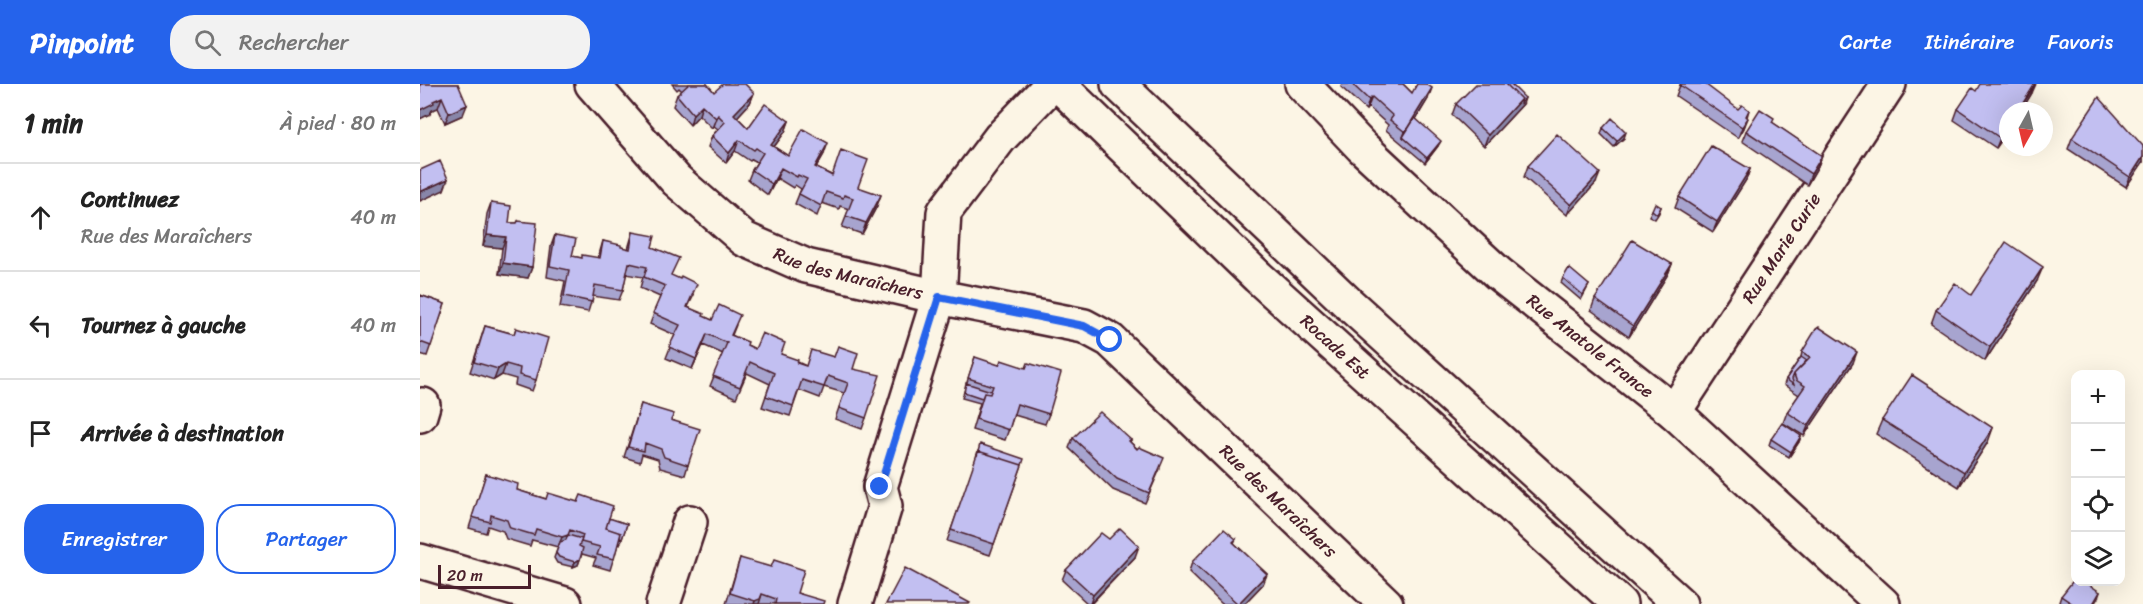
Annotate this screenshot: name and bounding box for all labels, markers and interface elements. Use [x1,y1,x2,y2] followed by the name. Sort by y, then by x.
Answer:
[170,15,590,69] search box
[30,18,134,67] text: Pinpoint
[239,23,349,62] text: Rechercher
[1840,23,1892,61] text: Carte
[1925,23,2015,61] text: Itinéraire
[2048,23,2113,61] text: Favoris
[191,26,224,59] icon: search
[24,100,83,146] text: 1 min
[1999,102,2053,156] north arrow
[280,106,396,141] text: À pied · 80 m
[81,180,179,219] text: Continuez
[1733,186,1830,310] street label: Rue Marie Curie
[350,200,396,235] text: 40 m
[24,201,57,234] icon: ahead
[81,219,252,254] text: Rue des Maraîchers
[768,238,927,309] street label: Rue des Maraîchers
[1519,285,1661,407] street label: Rue Anatole France
[81,306,246,345] text: Tournez à gauche
[1292,306,1378,388] street label: Rocade Est
[350,308,396,343] text: 40 m
[24,309,57,342] icon: left
[1096,326,1122,352] route start
[2071,370,2125,586] map controls
[2071,370,2125,424] button: +
[81,414,284,453] text: Arrivée à destination
[24,417,57,450] icon: arrive
[2071,424,2125,478] button: −
[1212,436,1345,566] street label: Rue des Maraîchers
[866,473,892,499] route end
[2071,478,2125,532] button: locate
[24,504,204,574] button: Enregistrer
[216,504,396,574] button: Partager
[2071,532,2125,586] button: layers
[447,561,483,590] text: 20 m
[438,562,531,590] scale bar

